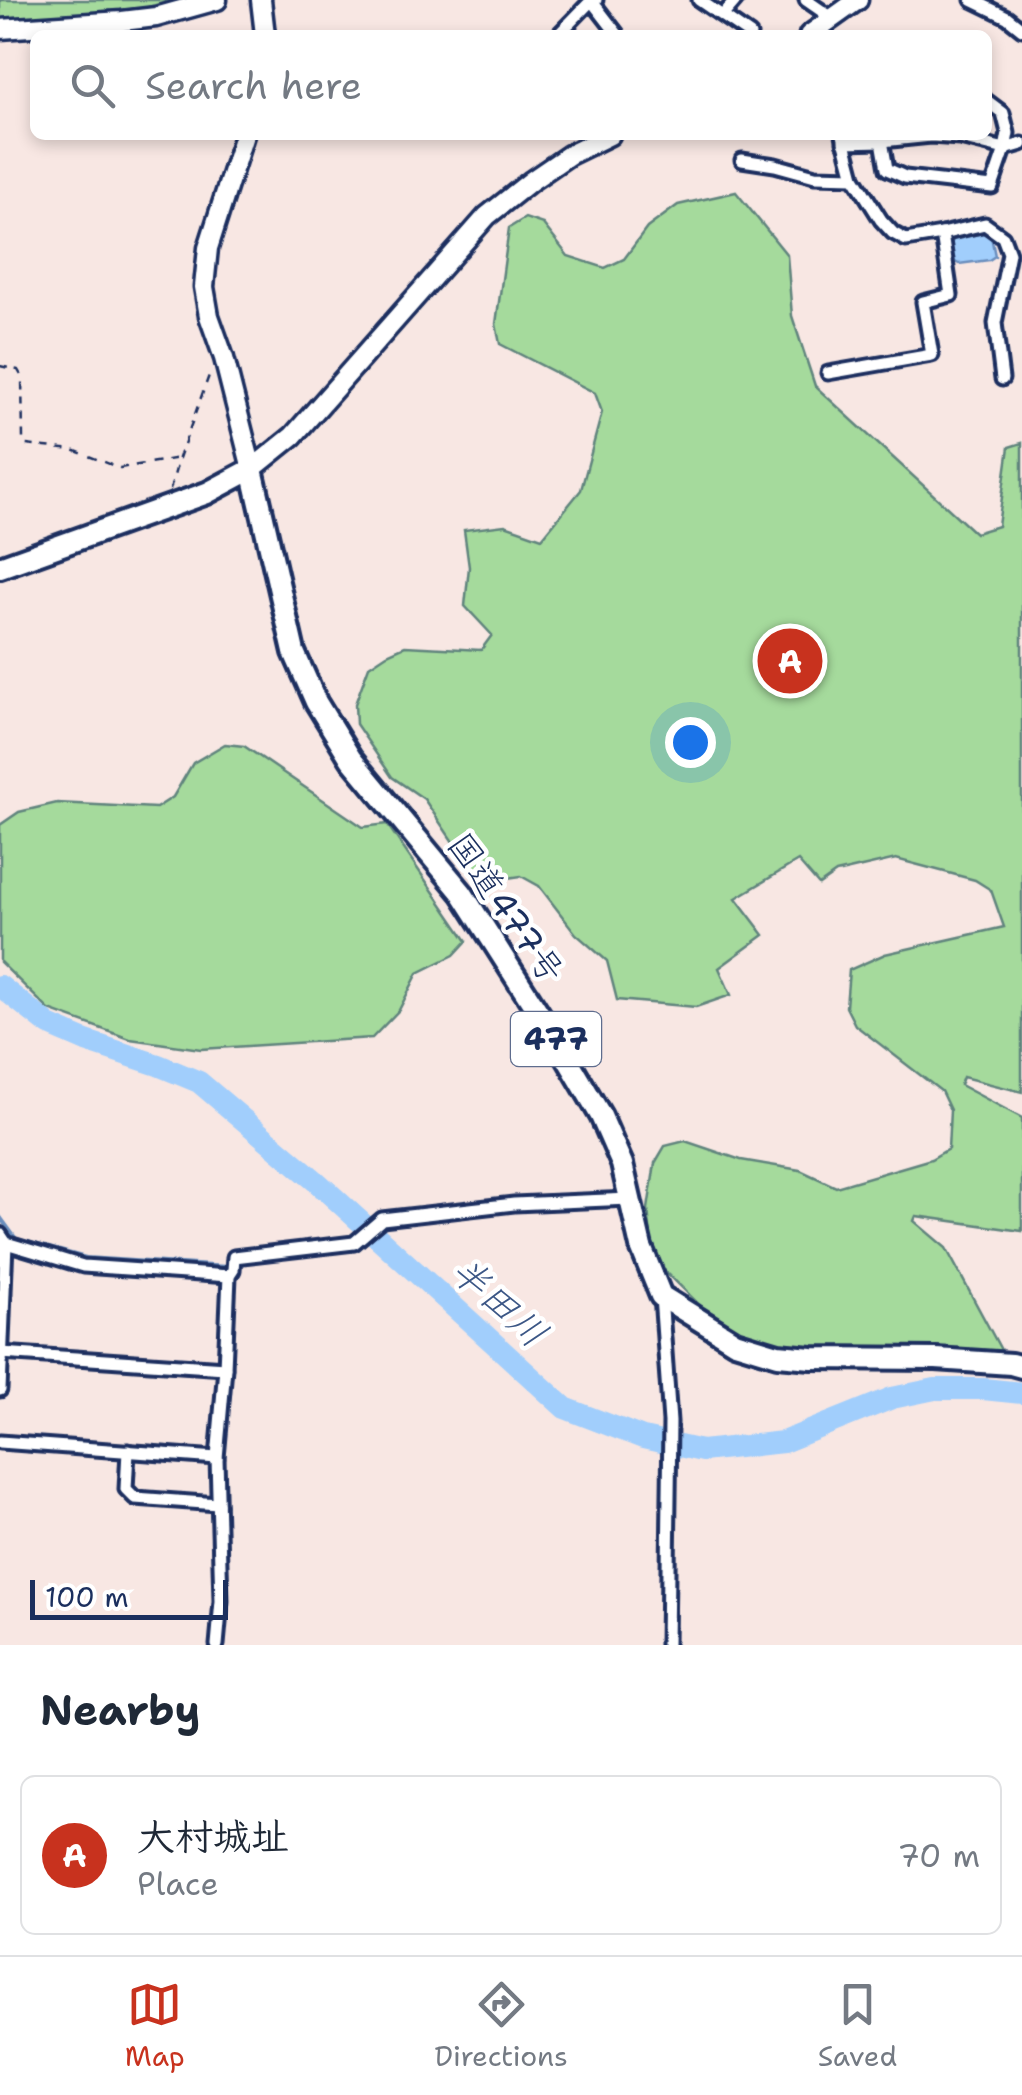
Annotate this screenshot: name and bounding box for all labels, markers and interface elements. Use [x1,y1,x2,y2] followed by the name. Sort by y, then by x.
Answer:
[30,30,992,140] search box
[65,58,120,113] icon: search
[145,60,362,111] text: Search here
[758,624,822,698] pin: A
[665,717,716,768] your location
[437,823,576,992] street label: 国道477号
[511,1012,601,1066] road number: 477
[440,1245,559,1359] water label: 半田川
[30,1575,228,1620] scale bar
[45,1578,129,1616] text: 100 m
[40,1682,200,1738] text: Nearby
[137,1811,289,1862] text: 大村城址
[62,1834,87,1877] text: A
[897,1834,980,1877] text: 70 m
[137,1862,219,1905] text: Place
[125,1977,185,2075] tab: Map
[434,1977,568,2075] tab: Directions
[818,1977,897,2075] tab: Saved

